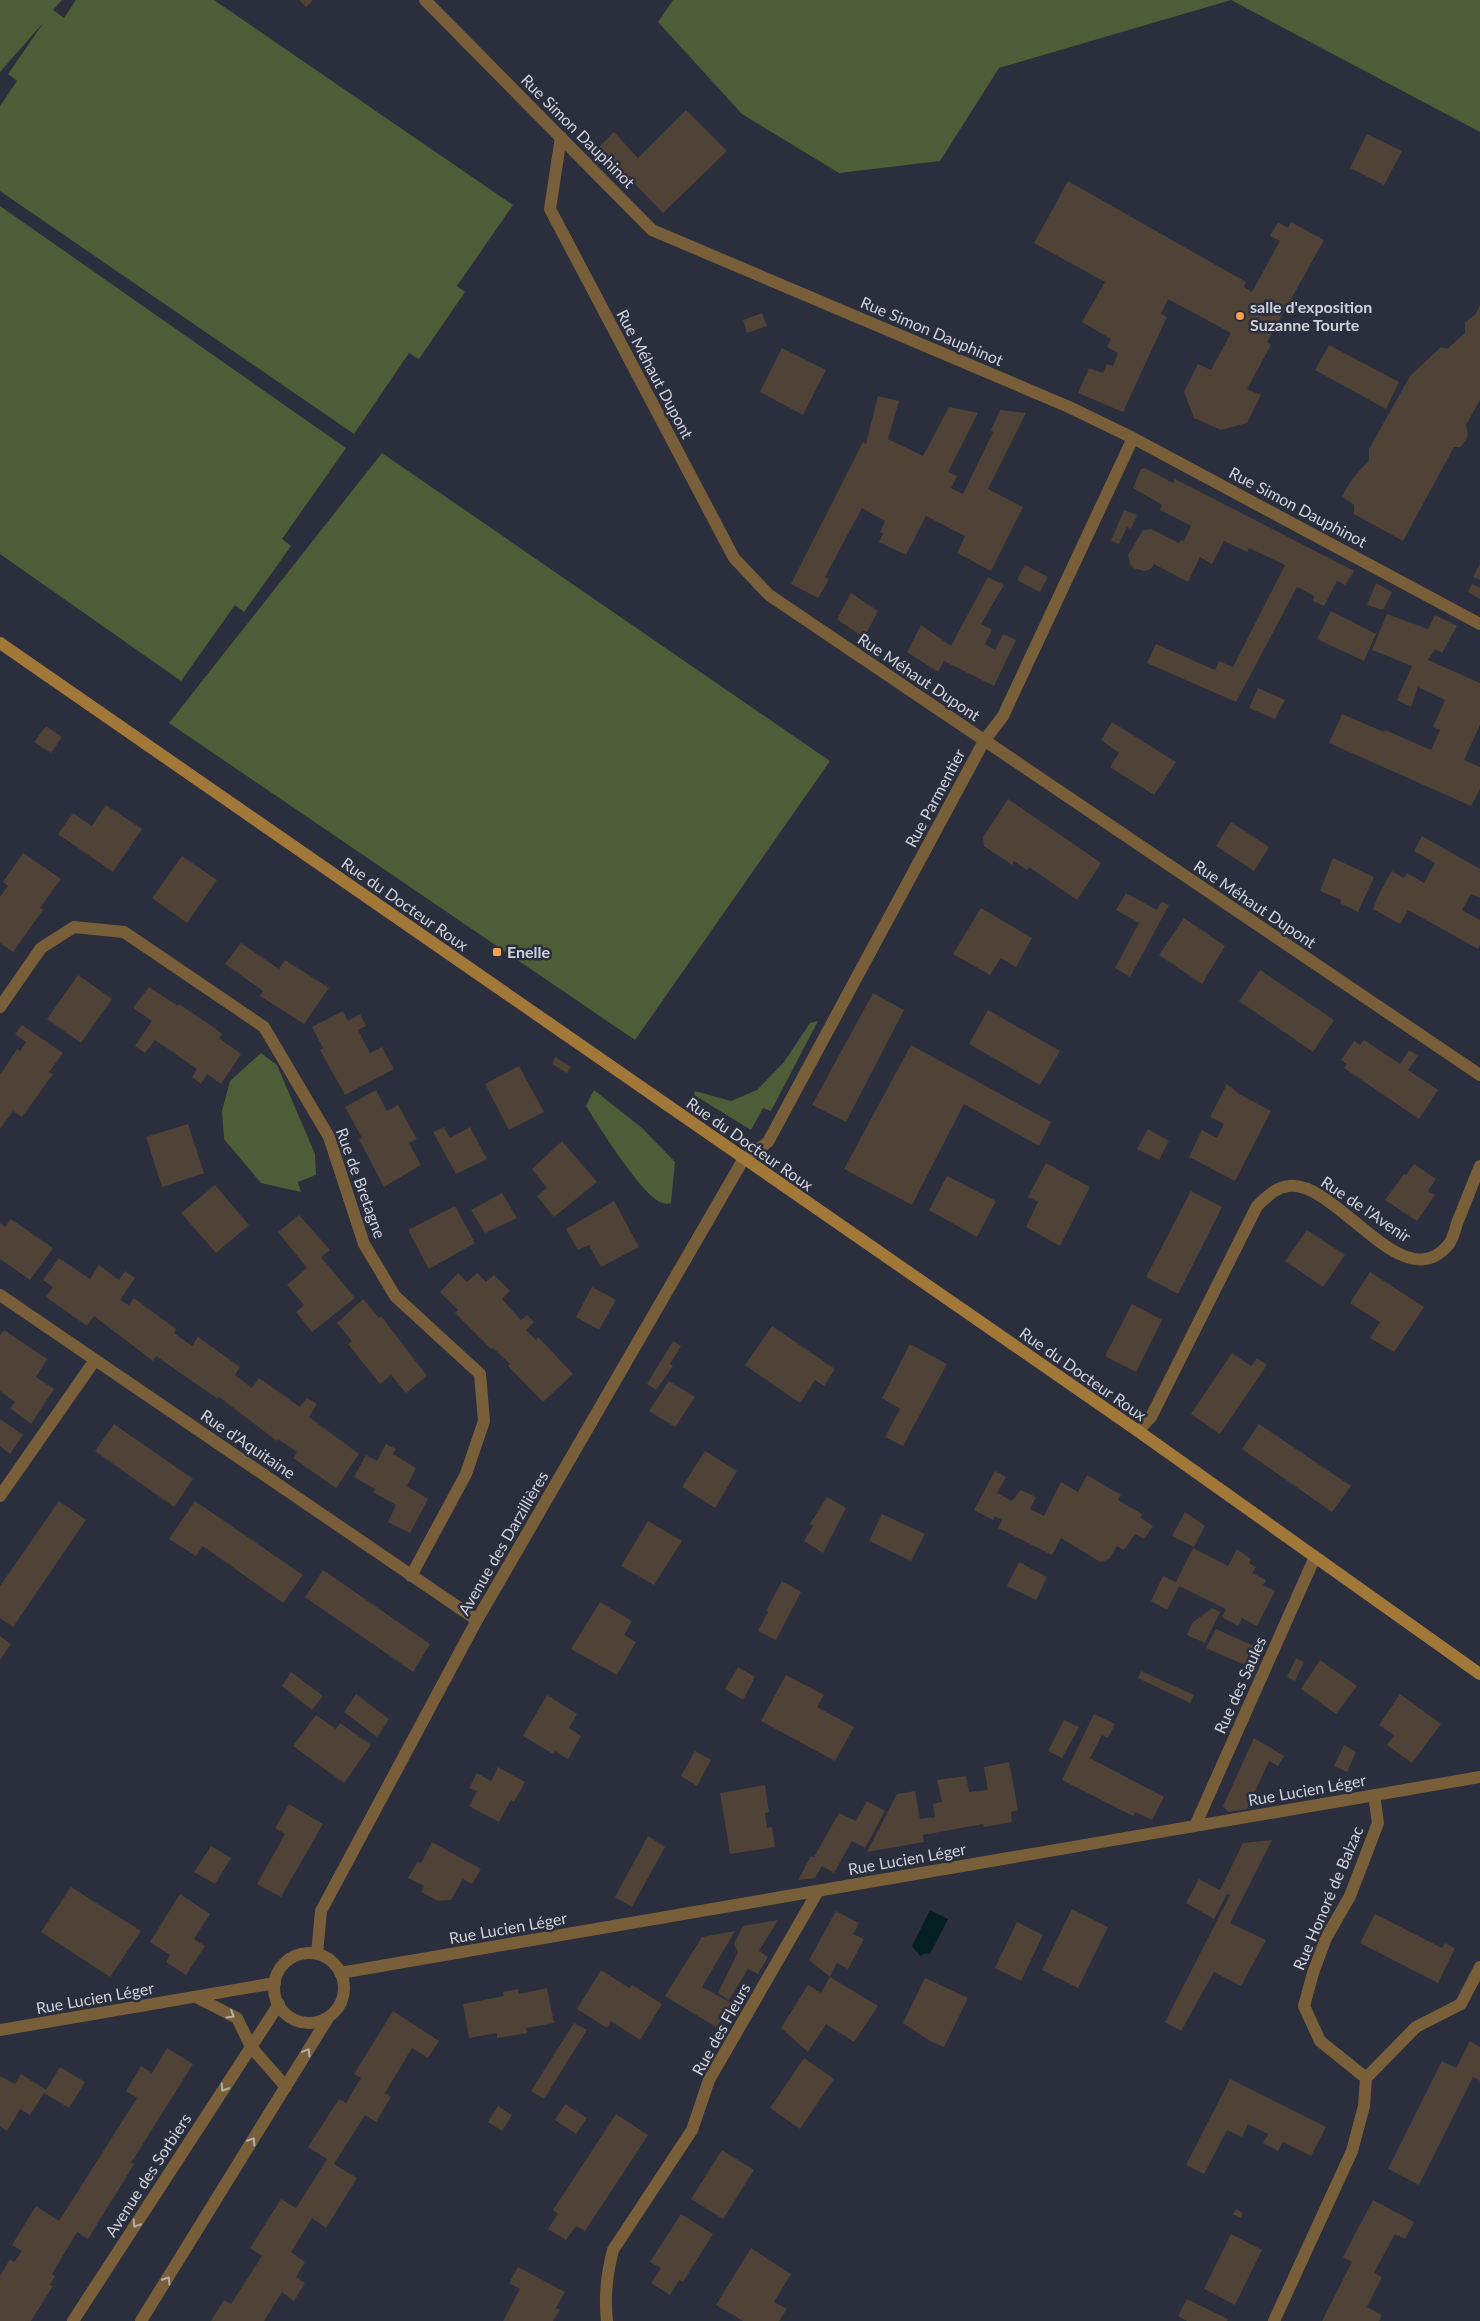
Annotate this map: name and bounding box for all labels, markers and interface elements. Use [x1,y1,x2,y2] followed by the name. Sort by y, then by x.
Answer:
[518,70,639,192] street label: Rue Simon Dauphinot
[858,292,1007,369] street label: Rue Simon Dauphinot
[1250,297,1372,334] place label: salle d'exposition Suzanne Tourte
[613,306,698,442] street label: Rue Méhaut Dupont
[1234,310,1246,322] marker: salle d'exposition Suzanne Tourte
[1226,462,1370,551] street label: Rue Simon Dauphinot
[855,629,984,725] street label: Rue Méhaut Dupont
[901,745,969,850] street label: Rue Parmentier
[338,853,472,954] street label: Rue du Docteur Roux
[1191,856,1320,952] street label: Rue Méhaut Dupont
[507,942,551,961] place label: Enelle
[491,946,503,958] marker: Enelle
[683,1093,817,1194] street label: Rue du Docteur Roux
[333,1125,390,1241] street label: Rue de Bretagne
[1318,1172,1415,1246] street label: Rue de l'Avenir
[1016,1323,1150,1424] street label: Rue du Docteur Roux
[197,1405,299,1482] street label: Rue d'Aquitaine
[454,1467,552,1618] street label: Avenue des Darzillières
[1210,1633,1269,1736] street label: Rue des Saules
[1246,1770,1367,1809] street label: Rue Lucien Léger
[1289,1823,1367,1973] street label: Rue Honoré de Balzac
[846,1839,967,1878] street label: Rue Lucien Léger
[447,1908,568,1947] street label: Rue Lucien Léger
[34,1978,155,2017] street label: Rue Lucien Léger
[687,1979,754,2078] street label: Rue des Fleurs
[225,2008,234,2018] one-way arrow
[300,2049,310,2058] one-way arrow
[221,2082,230,2091] one-way arrow
[101,2110,195,2240] street label: Avenue des Sorbiers
[246,2138,255,2147] one-way arrow
[133,2218,142,2228] one-way arrow
[160,2276,170,2285] one-way arrow

